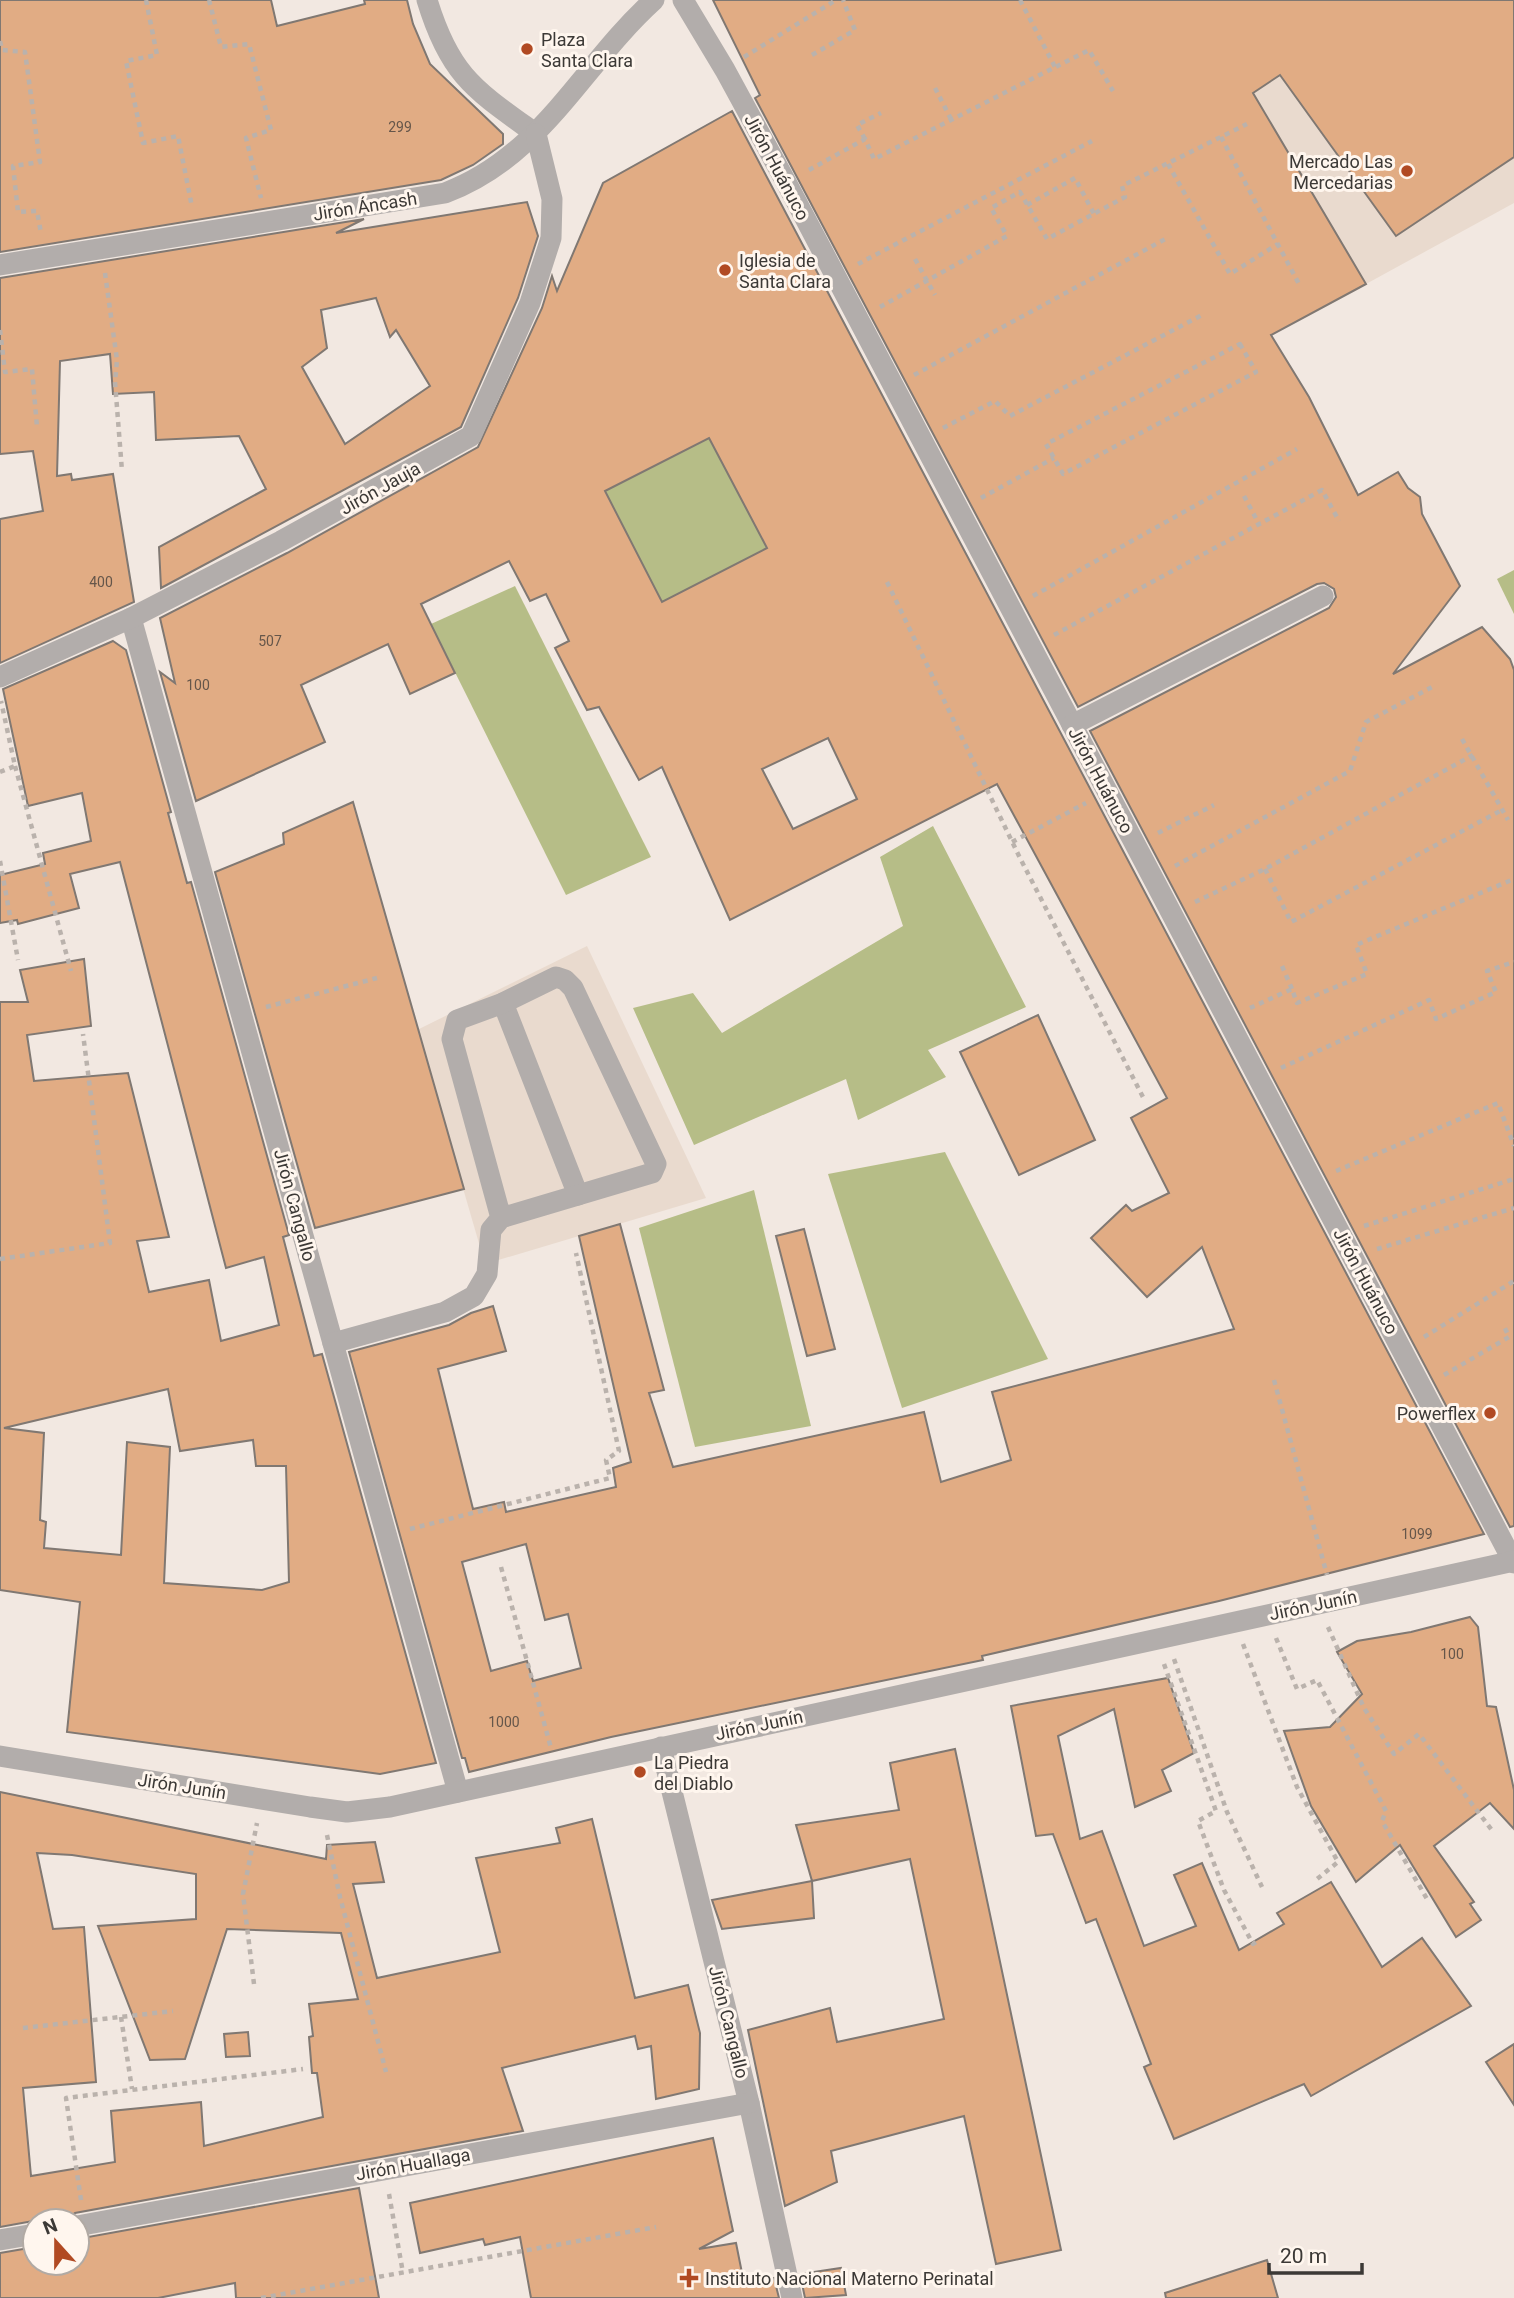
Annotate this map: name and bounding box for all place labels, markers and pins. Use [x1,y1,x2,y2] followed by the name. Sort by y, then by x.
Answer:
[541,29,633,71] place label: Plaza Santa Clara
[519,41,535,57] marker: Plaza Santa Clara
[1289,151,1393,193] place label: Mercado Las Mercedarias
[1399,163,1415,179] marker: Mercado Las Mercedarias
[739,250,831,292] place label: Iglesia de Santa Clara
[717,262,733,278] marker: Iglesia de Santa Clara
[1397,1403,1476,1424] place label: Powerflex
[1482,1405,1498,1421] marker: Powerflex
[654,1752,733,1794] place label: La Piedra del Diablo
[632,1764,648,1780] marker: La Piedra del Diablo
[679,2268,699,2288] marker: Instituto Nacional Materno Perinatal
[705,2268,994,2289] place label: Instituto Nacional Materno Perinatal

